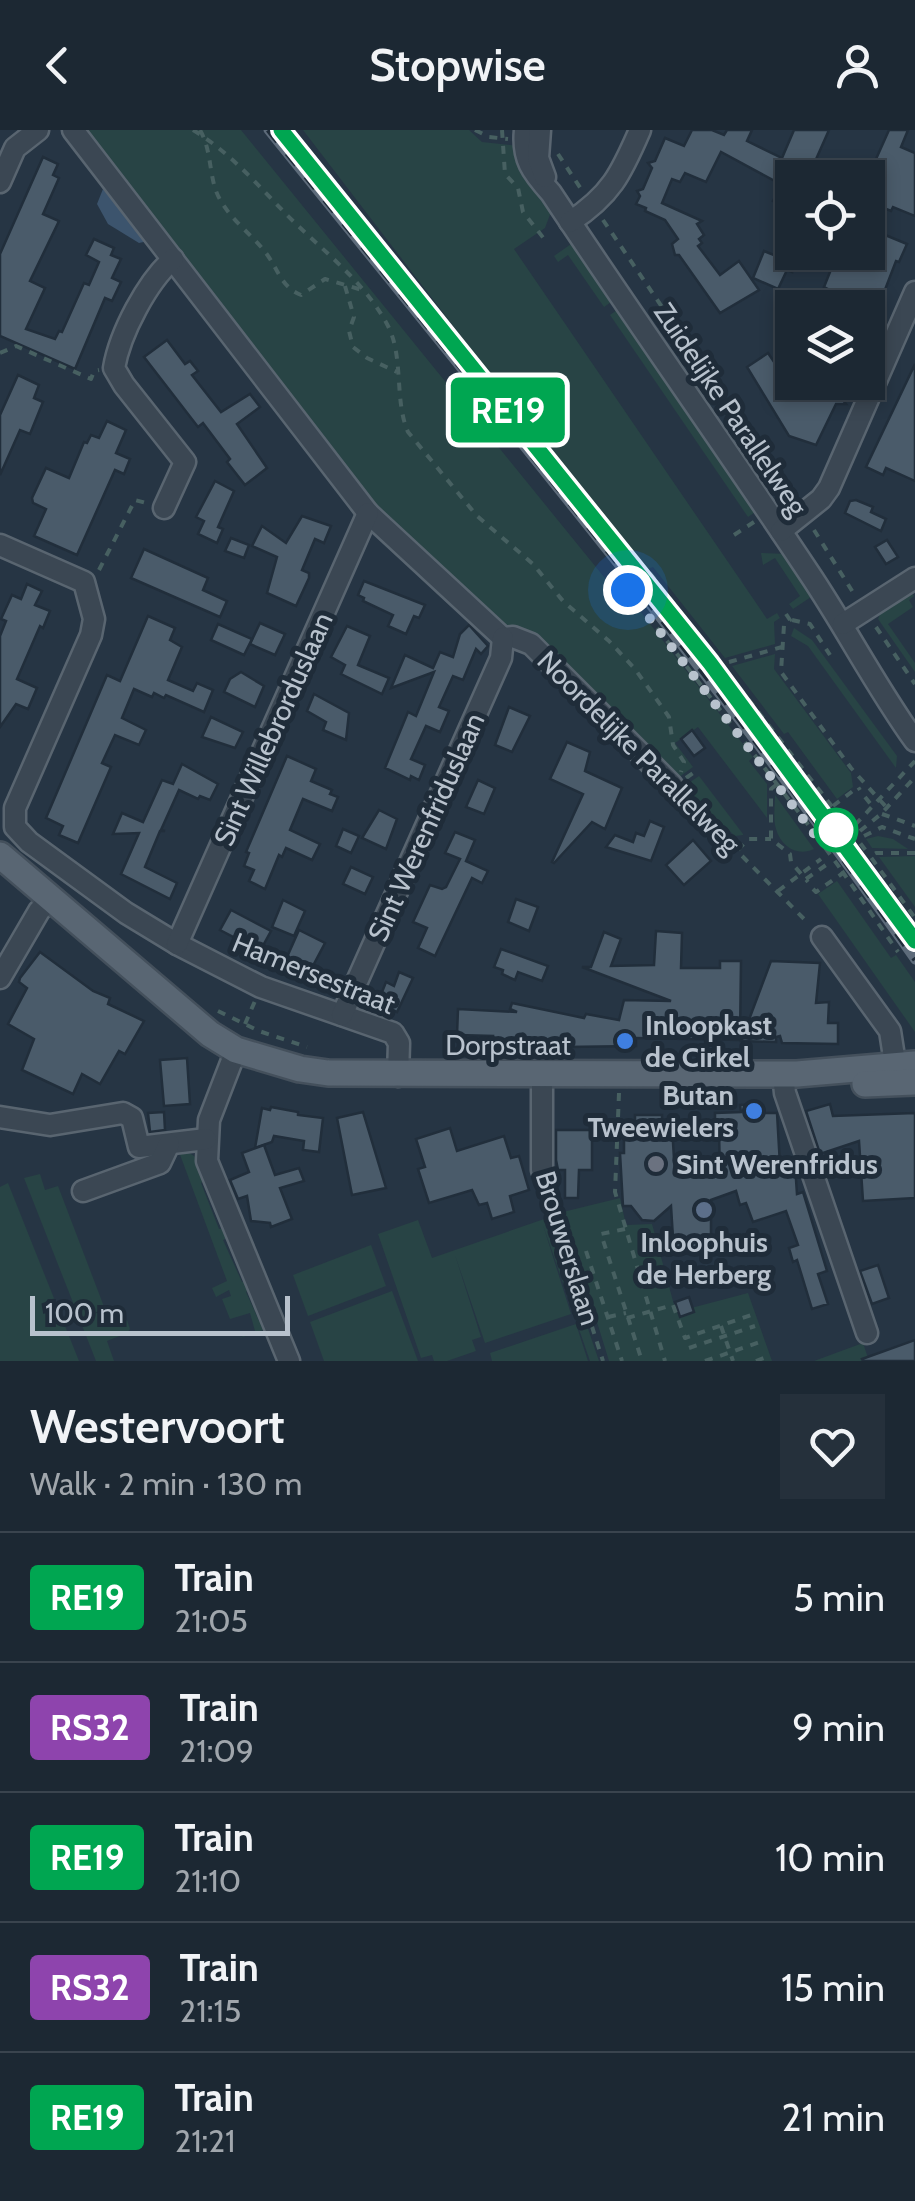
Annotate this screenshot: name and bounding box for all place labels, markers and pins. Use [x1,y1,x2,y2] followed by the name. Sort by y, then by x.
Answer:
[815,809,857,851] unlabelled marker
[645,1008,772,1074] place label: Inloopkast de Cirkel
[614,1030,636,1052] marker: Inloopkast de Cirkel
[587,1078,734,1144] place label: Butan Tweewielers
[743,1100,765,1122] marker: Butan Tweewielers
[676,1147,878,1181] place label: Sint Werenfridus
[645,1153,667,1175] marker: Sint Werenfridus
[693,1199,715,1221] marker: Inloophuis de Herberg
[637,1225,771,1291] place label: Inloophuis de Herberg

